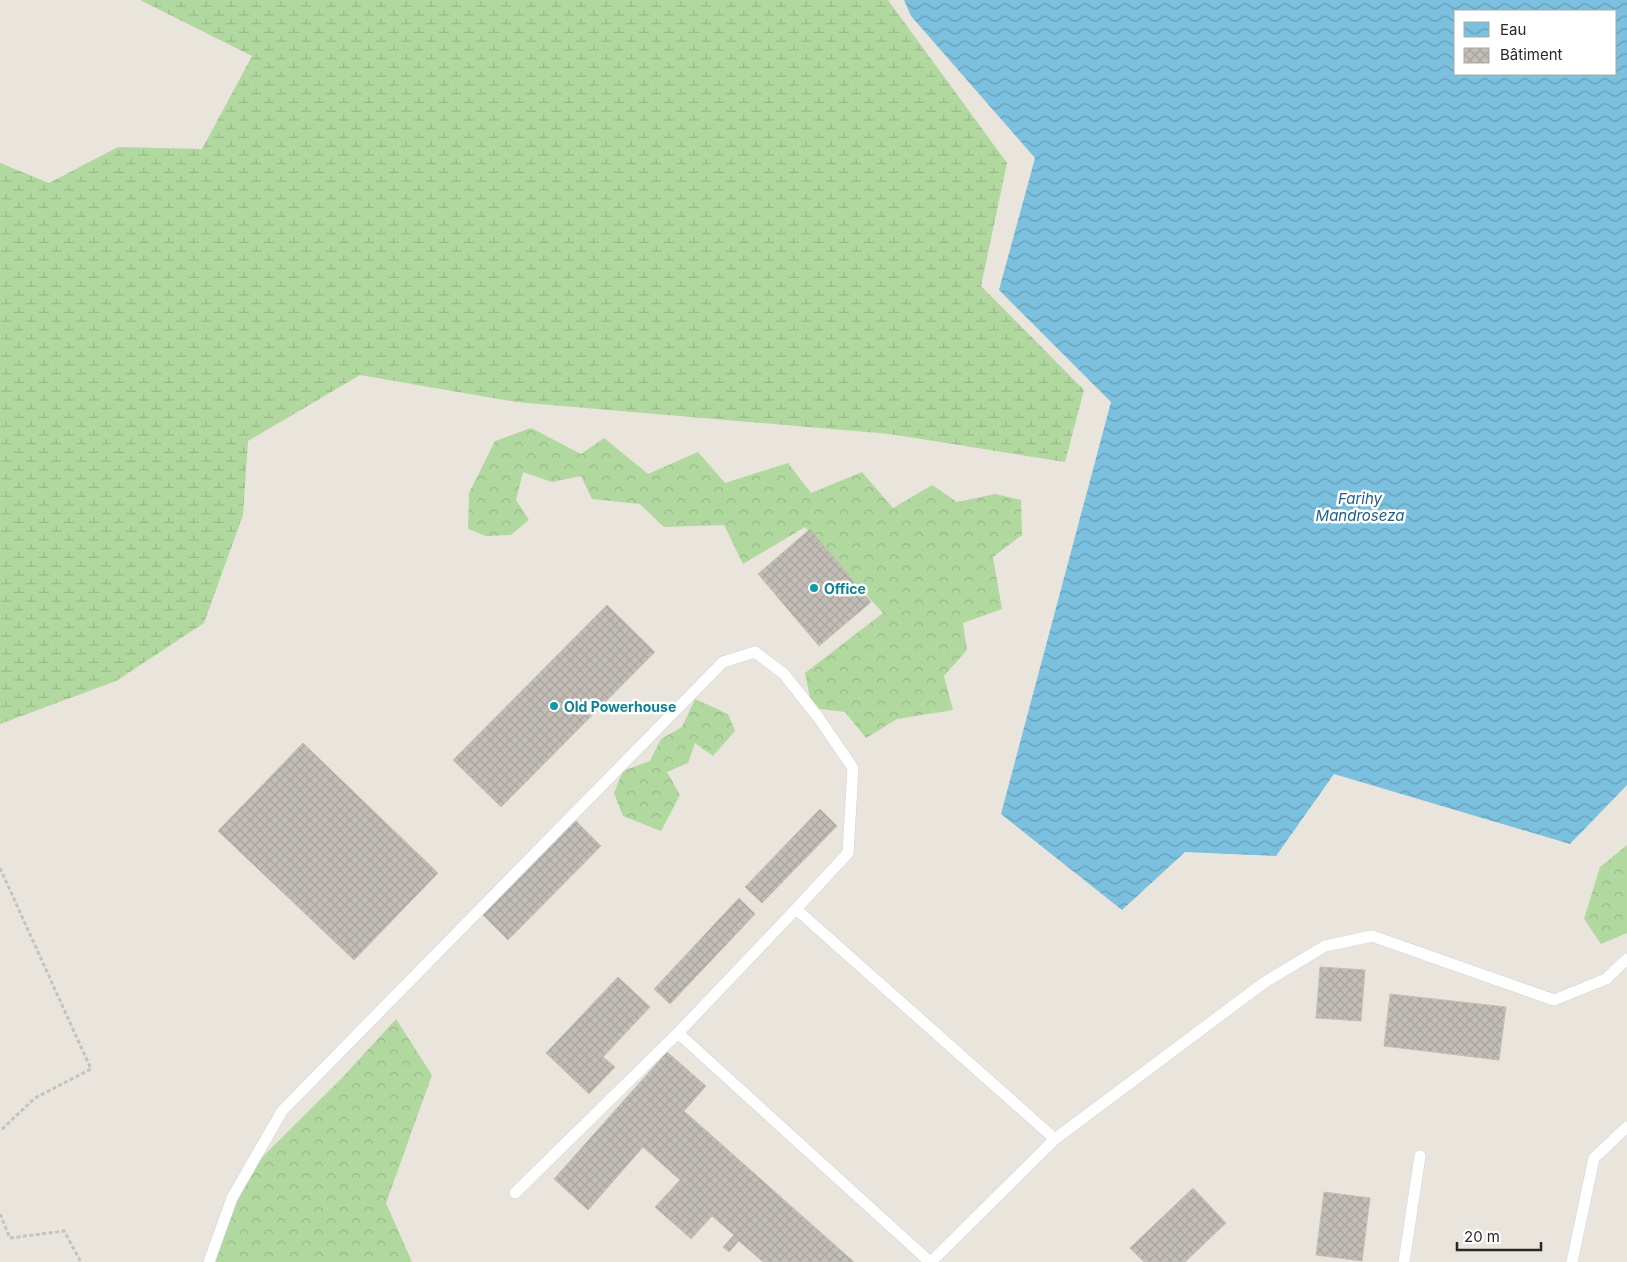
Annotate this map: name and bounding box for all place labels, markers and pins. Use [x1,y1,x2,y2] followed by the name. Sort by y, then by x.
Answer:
[824,580,866,597] place label: Office
[808,582,820,594] marker: Office
[564,698,676,715] place label: Old Powerhouse
[548,700,560,712] marker: Old Powerhouse

